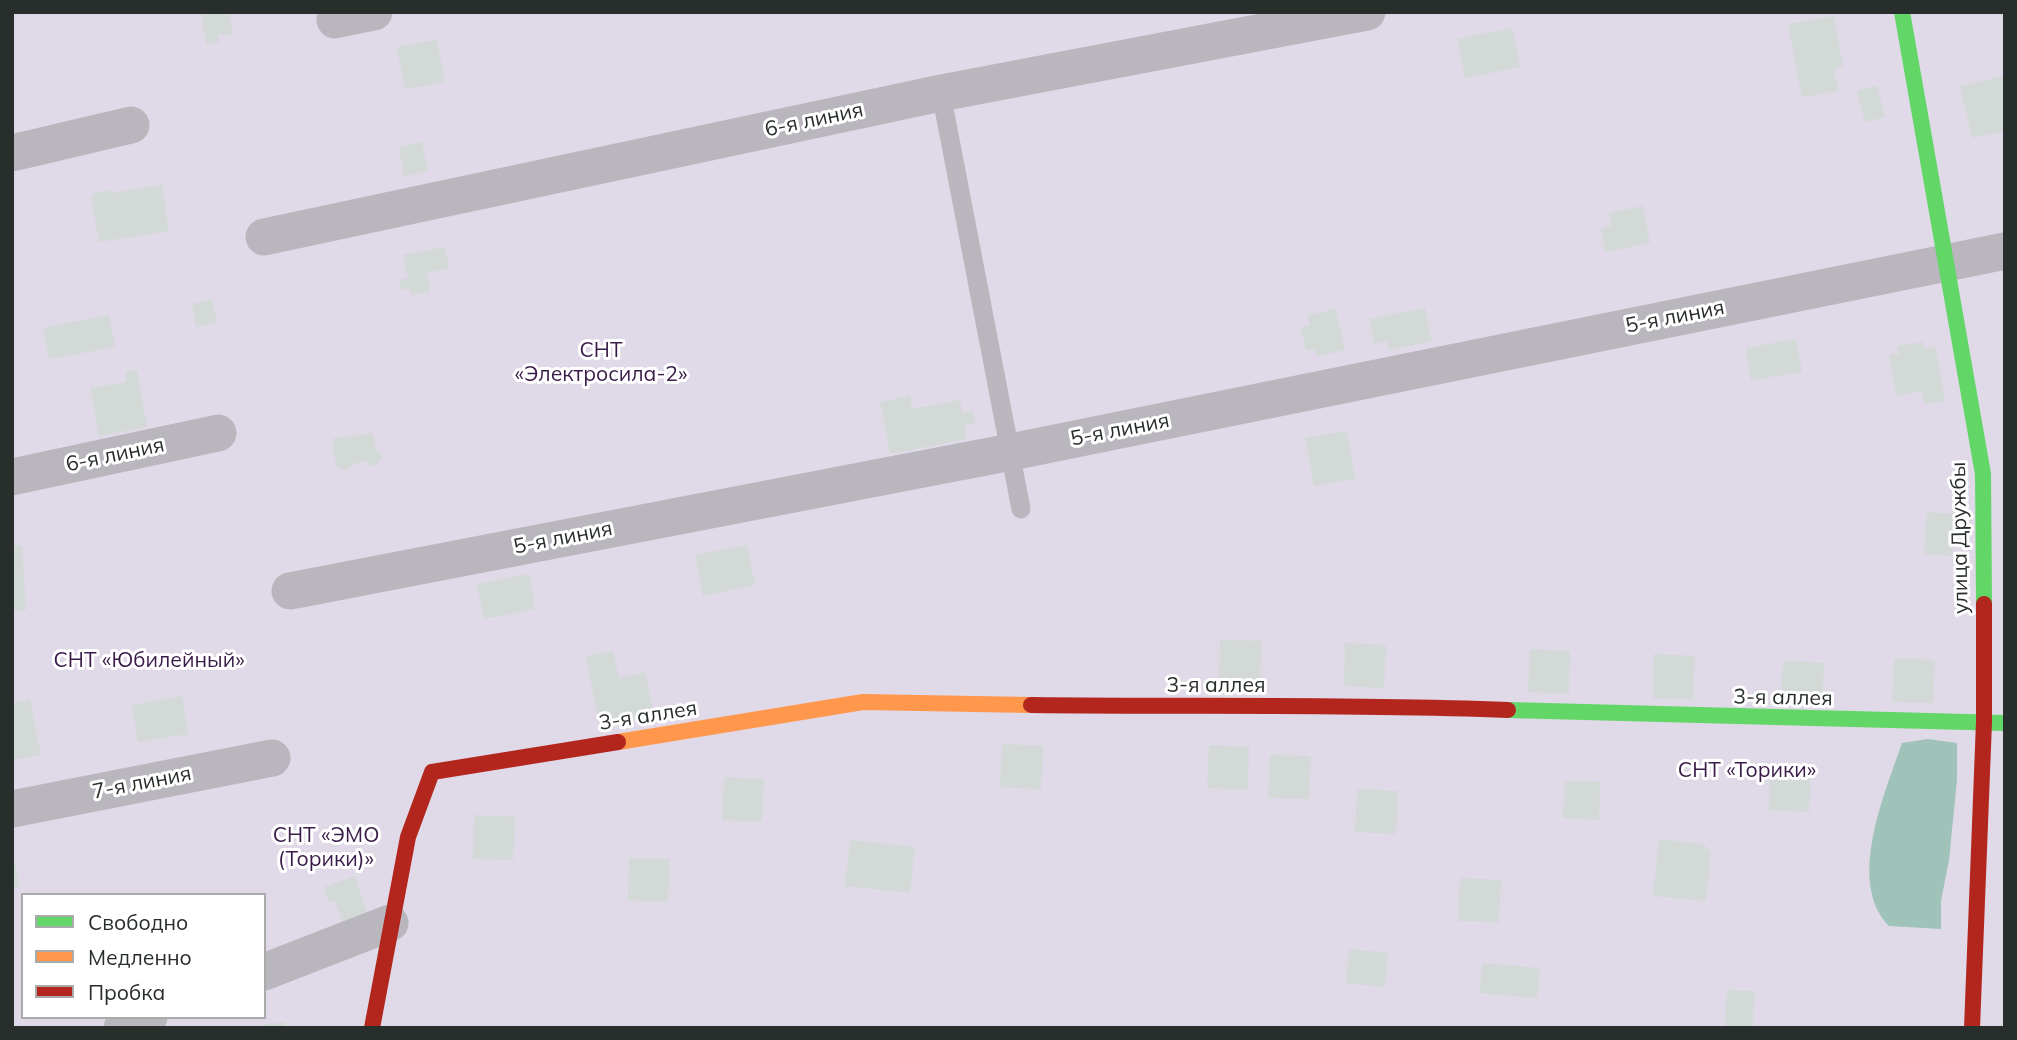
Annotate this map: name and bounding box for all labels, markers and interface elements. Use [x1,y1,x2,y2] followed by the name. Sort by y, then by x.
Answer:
[762,97,866,143] street label: 6-я линия
[1624,295,1726,339] street label: 5-я линия
[515,338,687,388] park label: СНТ «Электросила-2»
[1069,408,1171,452] street label: 5-я линия
[63,432,167,478] street label: 6-я линия
[1946,462,1974,614] street label: улица Дружбы
[512,516,614,560] street label: 5-я линия
[53,648,245,674] park label: СНТ «Юбилейный»
[1166,673,1266,699] street label: 3-я аллея
[1733,685,1833,711] street label: 3-я аллея
[597,696,699,736] street label: 3-я аллея
[1678,758,1816,784] park label: СНТ «Торики»
[91,761,193,805] street label: 7-я линия
[273,823,379,873] park label: СНТ «ЭМО (Торики)»
[21,893,266,1019] legend
[88,909,188,935] text: Свободно
[88,944,192,970] text: Медленно
[88,979,165,1005] text: Пробка

